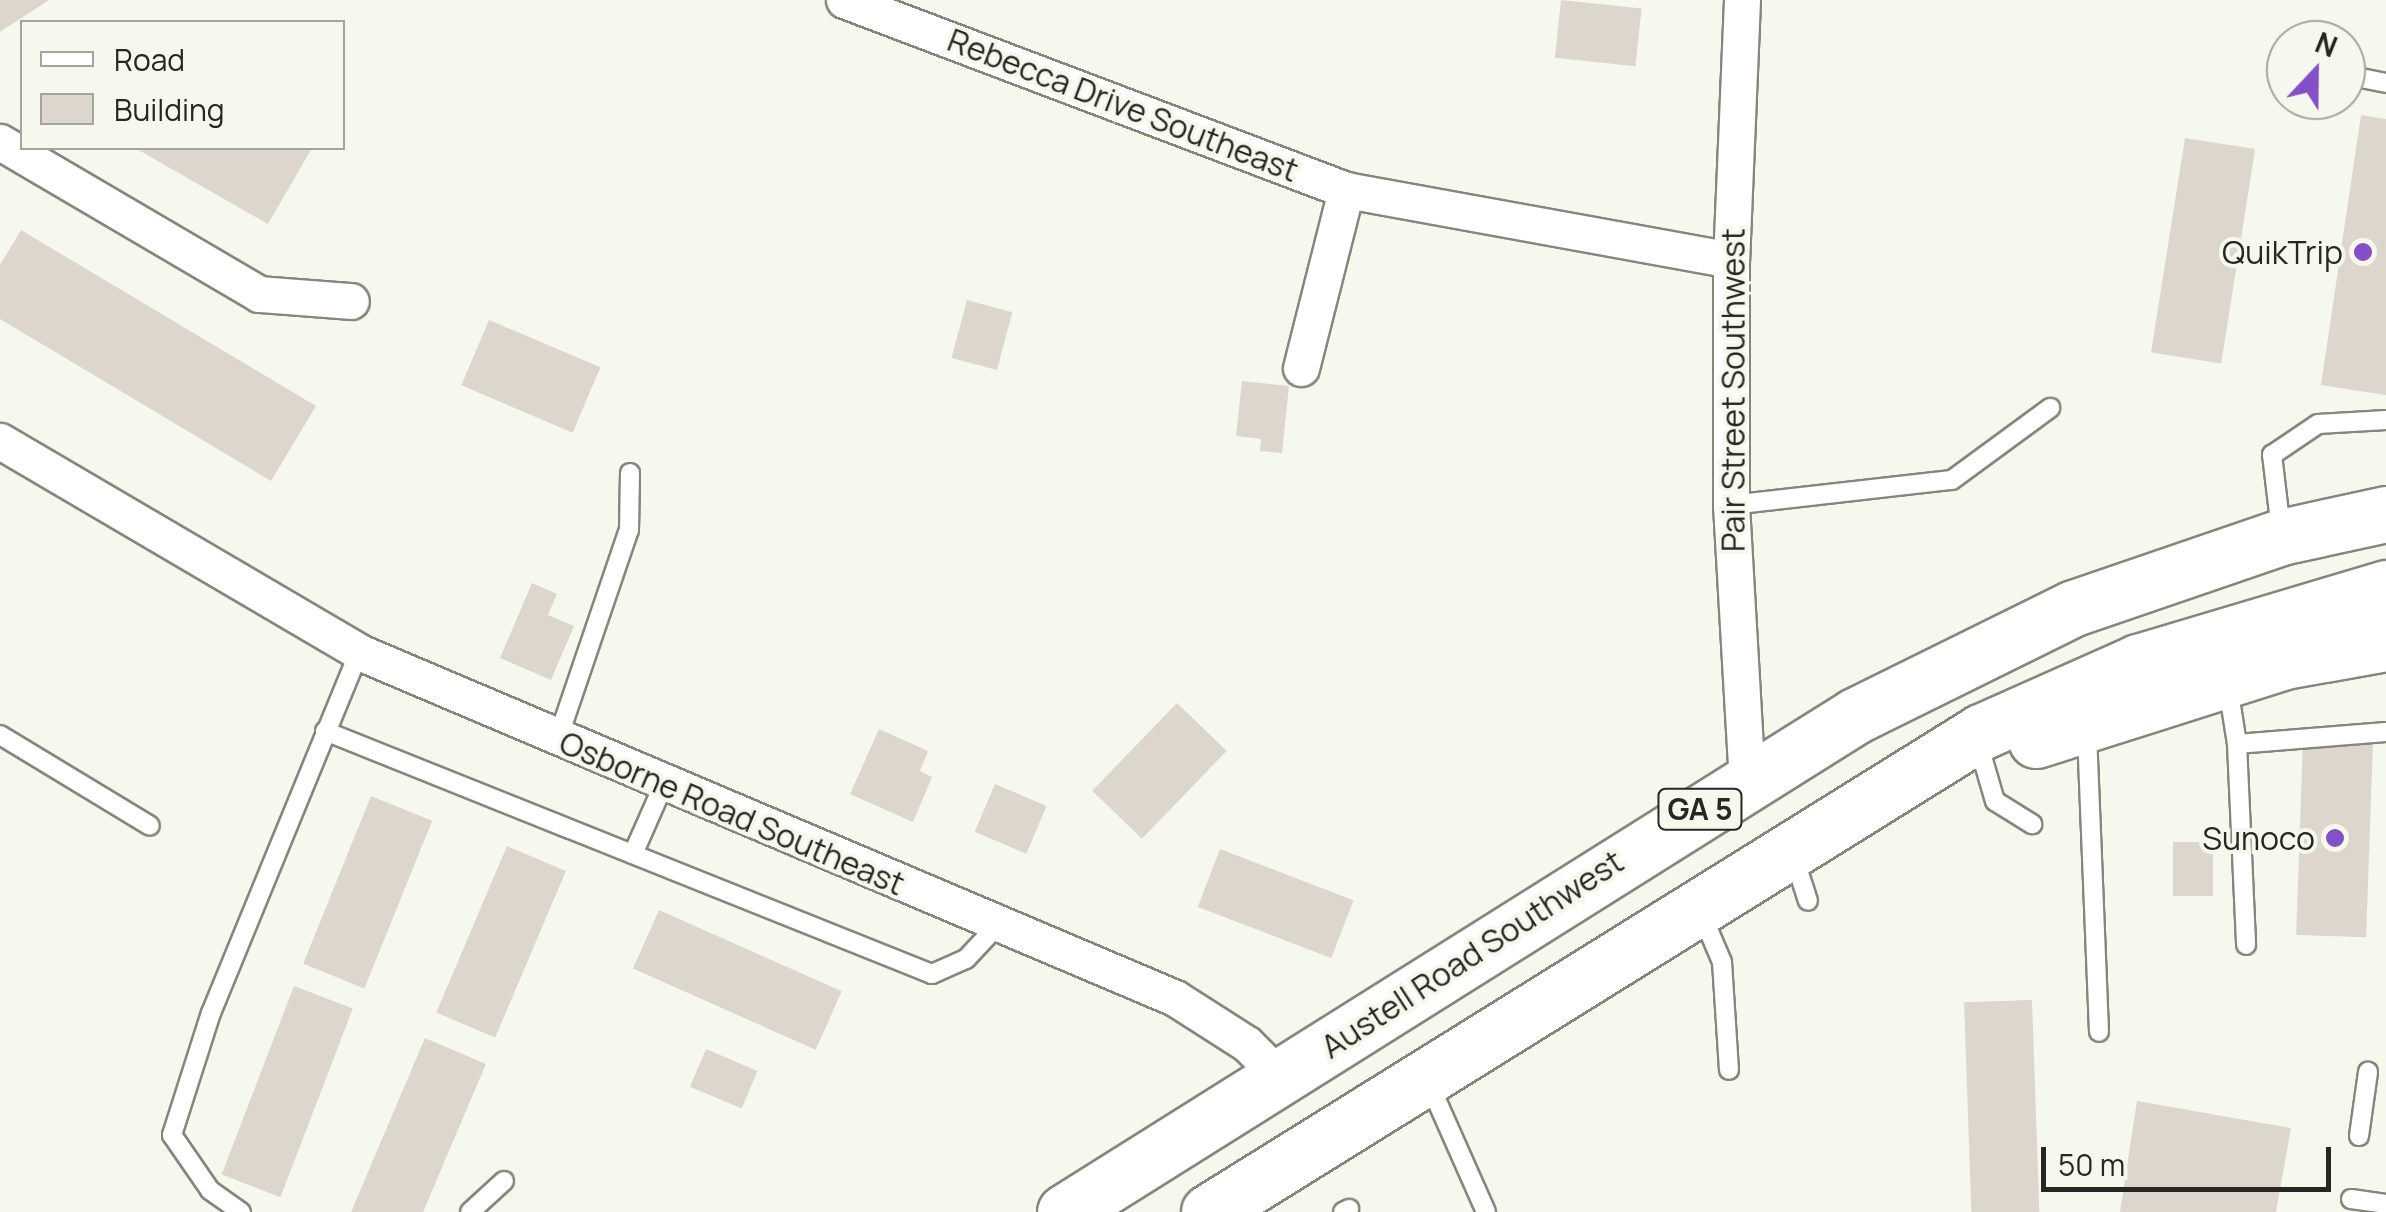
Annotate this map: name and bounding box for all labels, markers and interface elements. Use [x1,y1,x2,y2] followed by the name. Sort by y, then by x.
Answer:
[20,20,345,150] legend
[942,20,1304,190] street label: Rebecca Drive Southeast
[2266,20,2366,120] north arrow
[2310,23,2343,65] text: N
[114,39,185,80] text: Road
[114,89,225,130] text: Building
[1714,228,1752,552] street label: Pair Street Southwest
[2222,233,2343,271] place label: QuikTrip
[2352,241,2374,263] marker: QuikTrip
[554,723,910,903] street label: Osborne Road Southeast
[1655,784,1745,834] road number: GA 5
[2202,819,2315,857] place label: Sunoco
[2324,827,2346,849] marker: Sunoco
[1314,842,1630,1066] street label: Austell Road Southwest
[2046,1127,2336,1189] scale bar
[2058,1144,2125,1185] text: 50 m

